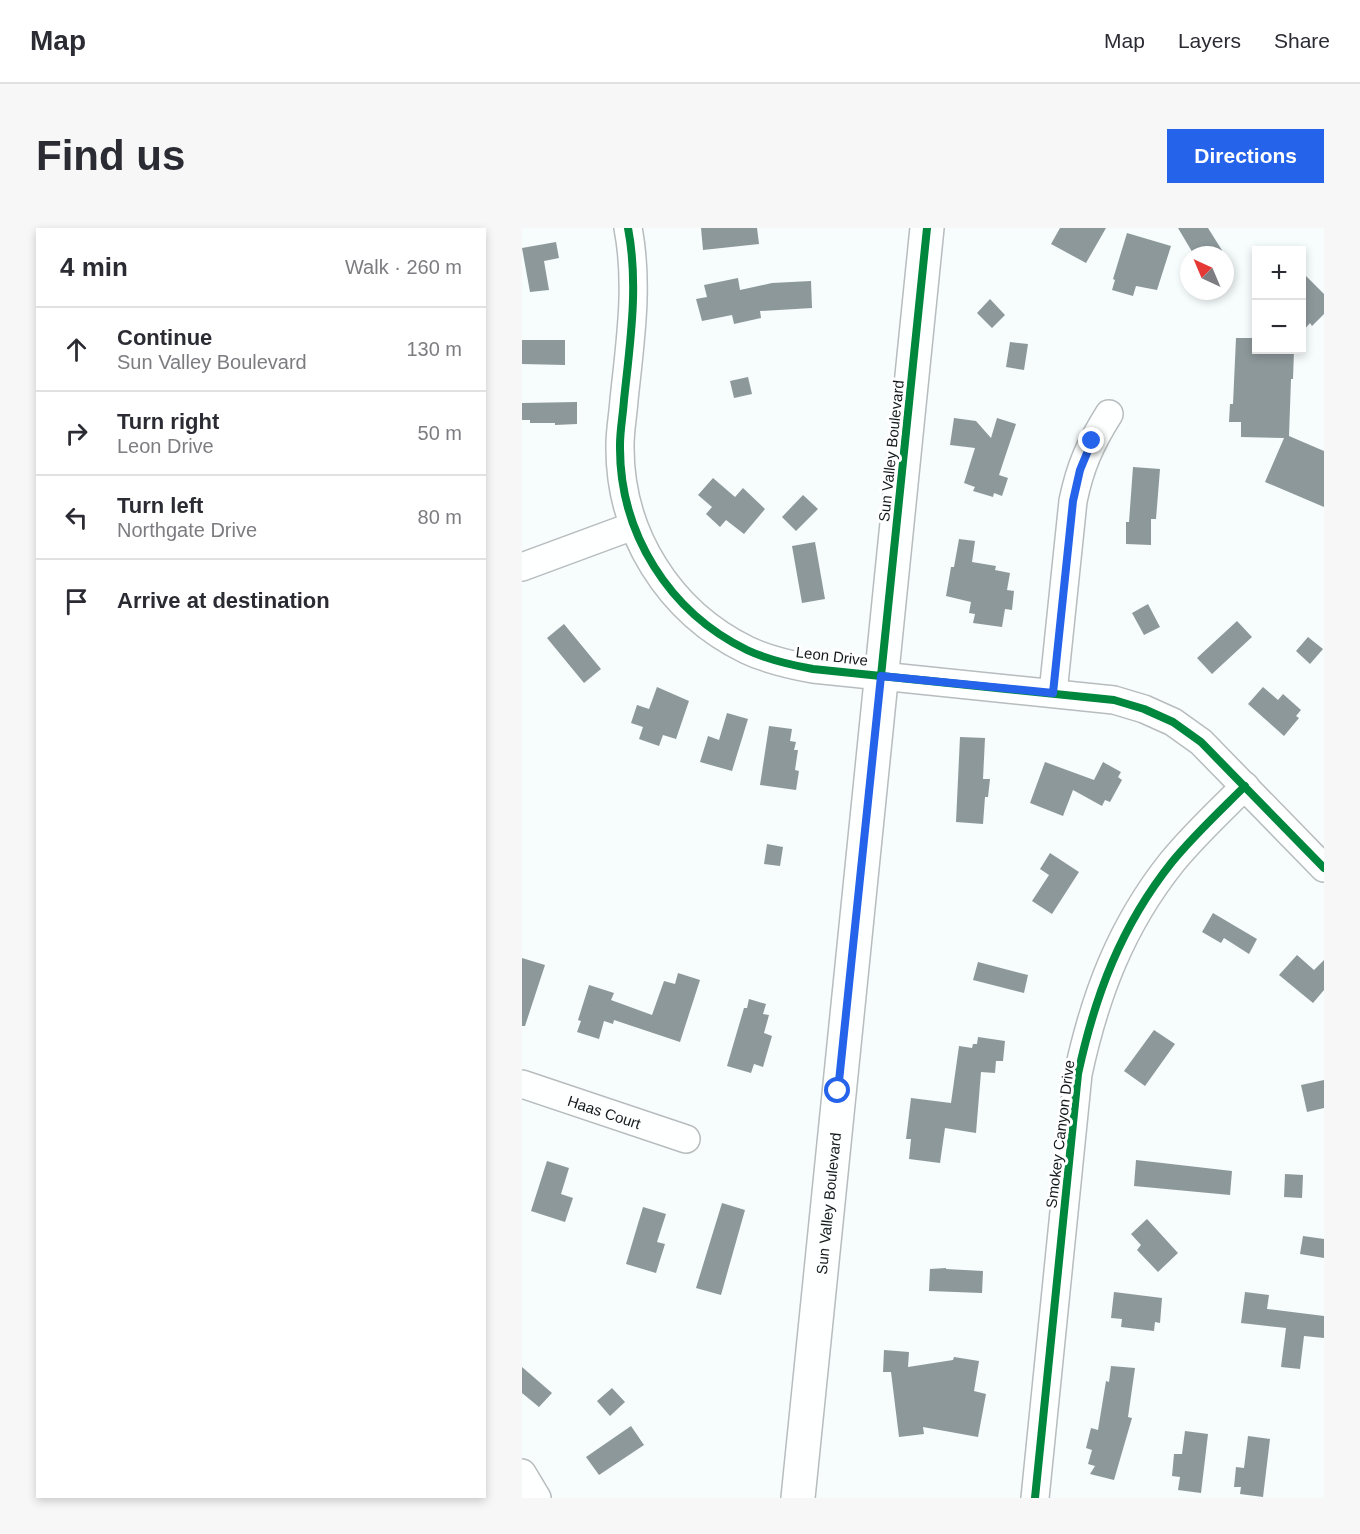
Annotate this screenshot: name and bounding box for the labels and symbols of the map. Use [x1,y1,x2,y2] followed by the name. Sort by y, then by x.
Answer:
[1180,246,1234,300] north arrow
[875,379,907,523] street label: Sun Valley Boulevard
[1078,427,1104,453] route end
[795,643,869,669] street label: Leon Drive
[1042,1059,1078,1209] street label: Smokey Canyon Drive
[824,1077,850,1103] route start
[566,1092,644,1132] street label: Haas Court
[812,1132,844,1275] street label: Sun Valley Boulevard

